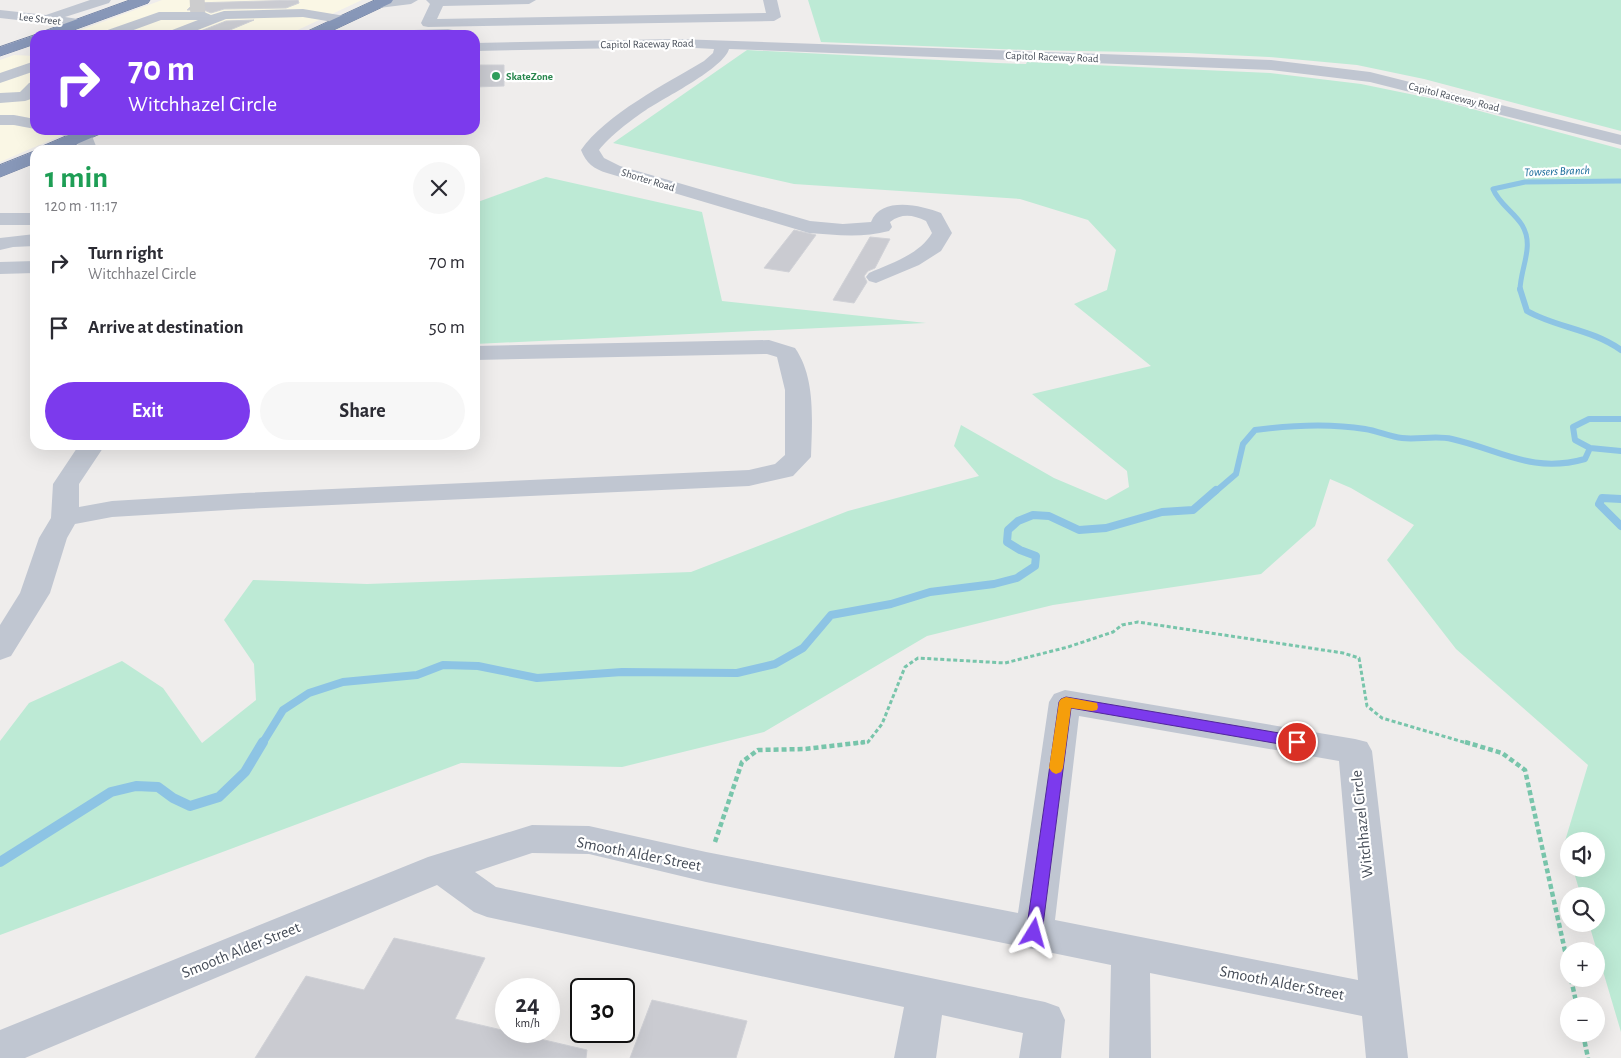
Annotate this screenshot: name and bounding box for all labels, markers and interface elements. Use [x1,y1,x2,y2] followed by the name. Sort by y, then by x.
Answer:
[18,11,62,27] street label: Lee Street
[600,38,694,50] street label: Capitol Raceway Road
[45,50,110,115] icon: right
[1005,50,1099,64] street label: Capitol Raceway Road
[128,52,195,87] text: 70 m
[490,70,502,82] marker: SkateZone
[506,71,553,82] place label: SkateZone
[1407,80,1501,114] street label: Capitol Raceway Road
[128,93,277,115] text: Witchhazel Circle
[413,162,465,214] button: close
[45,163,108,193] text: 1 min
[1524,164,1590,178] water label: Towsers Branch
[620,167,676,193] street label: Shorter Road
[45,198,117,214] text: 120 m · 11:17
[88,244,163,263] text: Turn right
[45,249,73,277] icon: right
[429,253,465,272] text: 70 m
[88,266,196,282] text: Witchhazel Circle
[45,314,73,342] icon: arrive
[88,318,244,337] text: Arrive at destination
[429,318,465,337] text: 50 m
[45,382,250,440] button: Exit
[260,382,465,440] button: Share
[1276,721,1318,763] pin
[1283,728,1311,756] icon: arrive
[1348,769,1376,879] street label: Witchhazel Circle
[1560,832,1605,1042] map controls
[1560,832,1605,877] button: sound
[575,834,703,874] street label: Smooth Alder Street
[1560,887,1605,932] button: search
[1007,906,1059,958] position arrow
[179,919,303,981] street label: Smooth Alder Street
[1560,942,1605,987] button: +
[1218,963,1346,1003] street label: Smooth Alder Street
[570,978,635,1043] speed limit sign: 30
[515,992,540,1017] text: 24
[1560,997,1605,1042] button: −
[515,1017,540,1029] text: km/h

